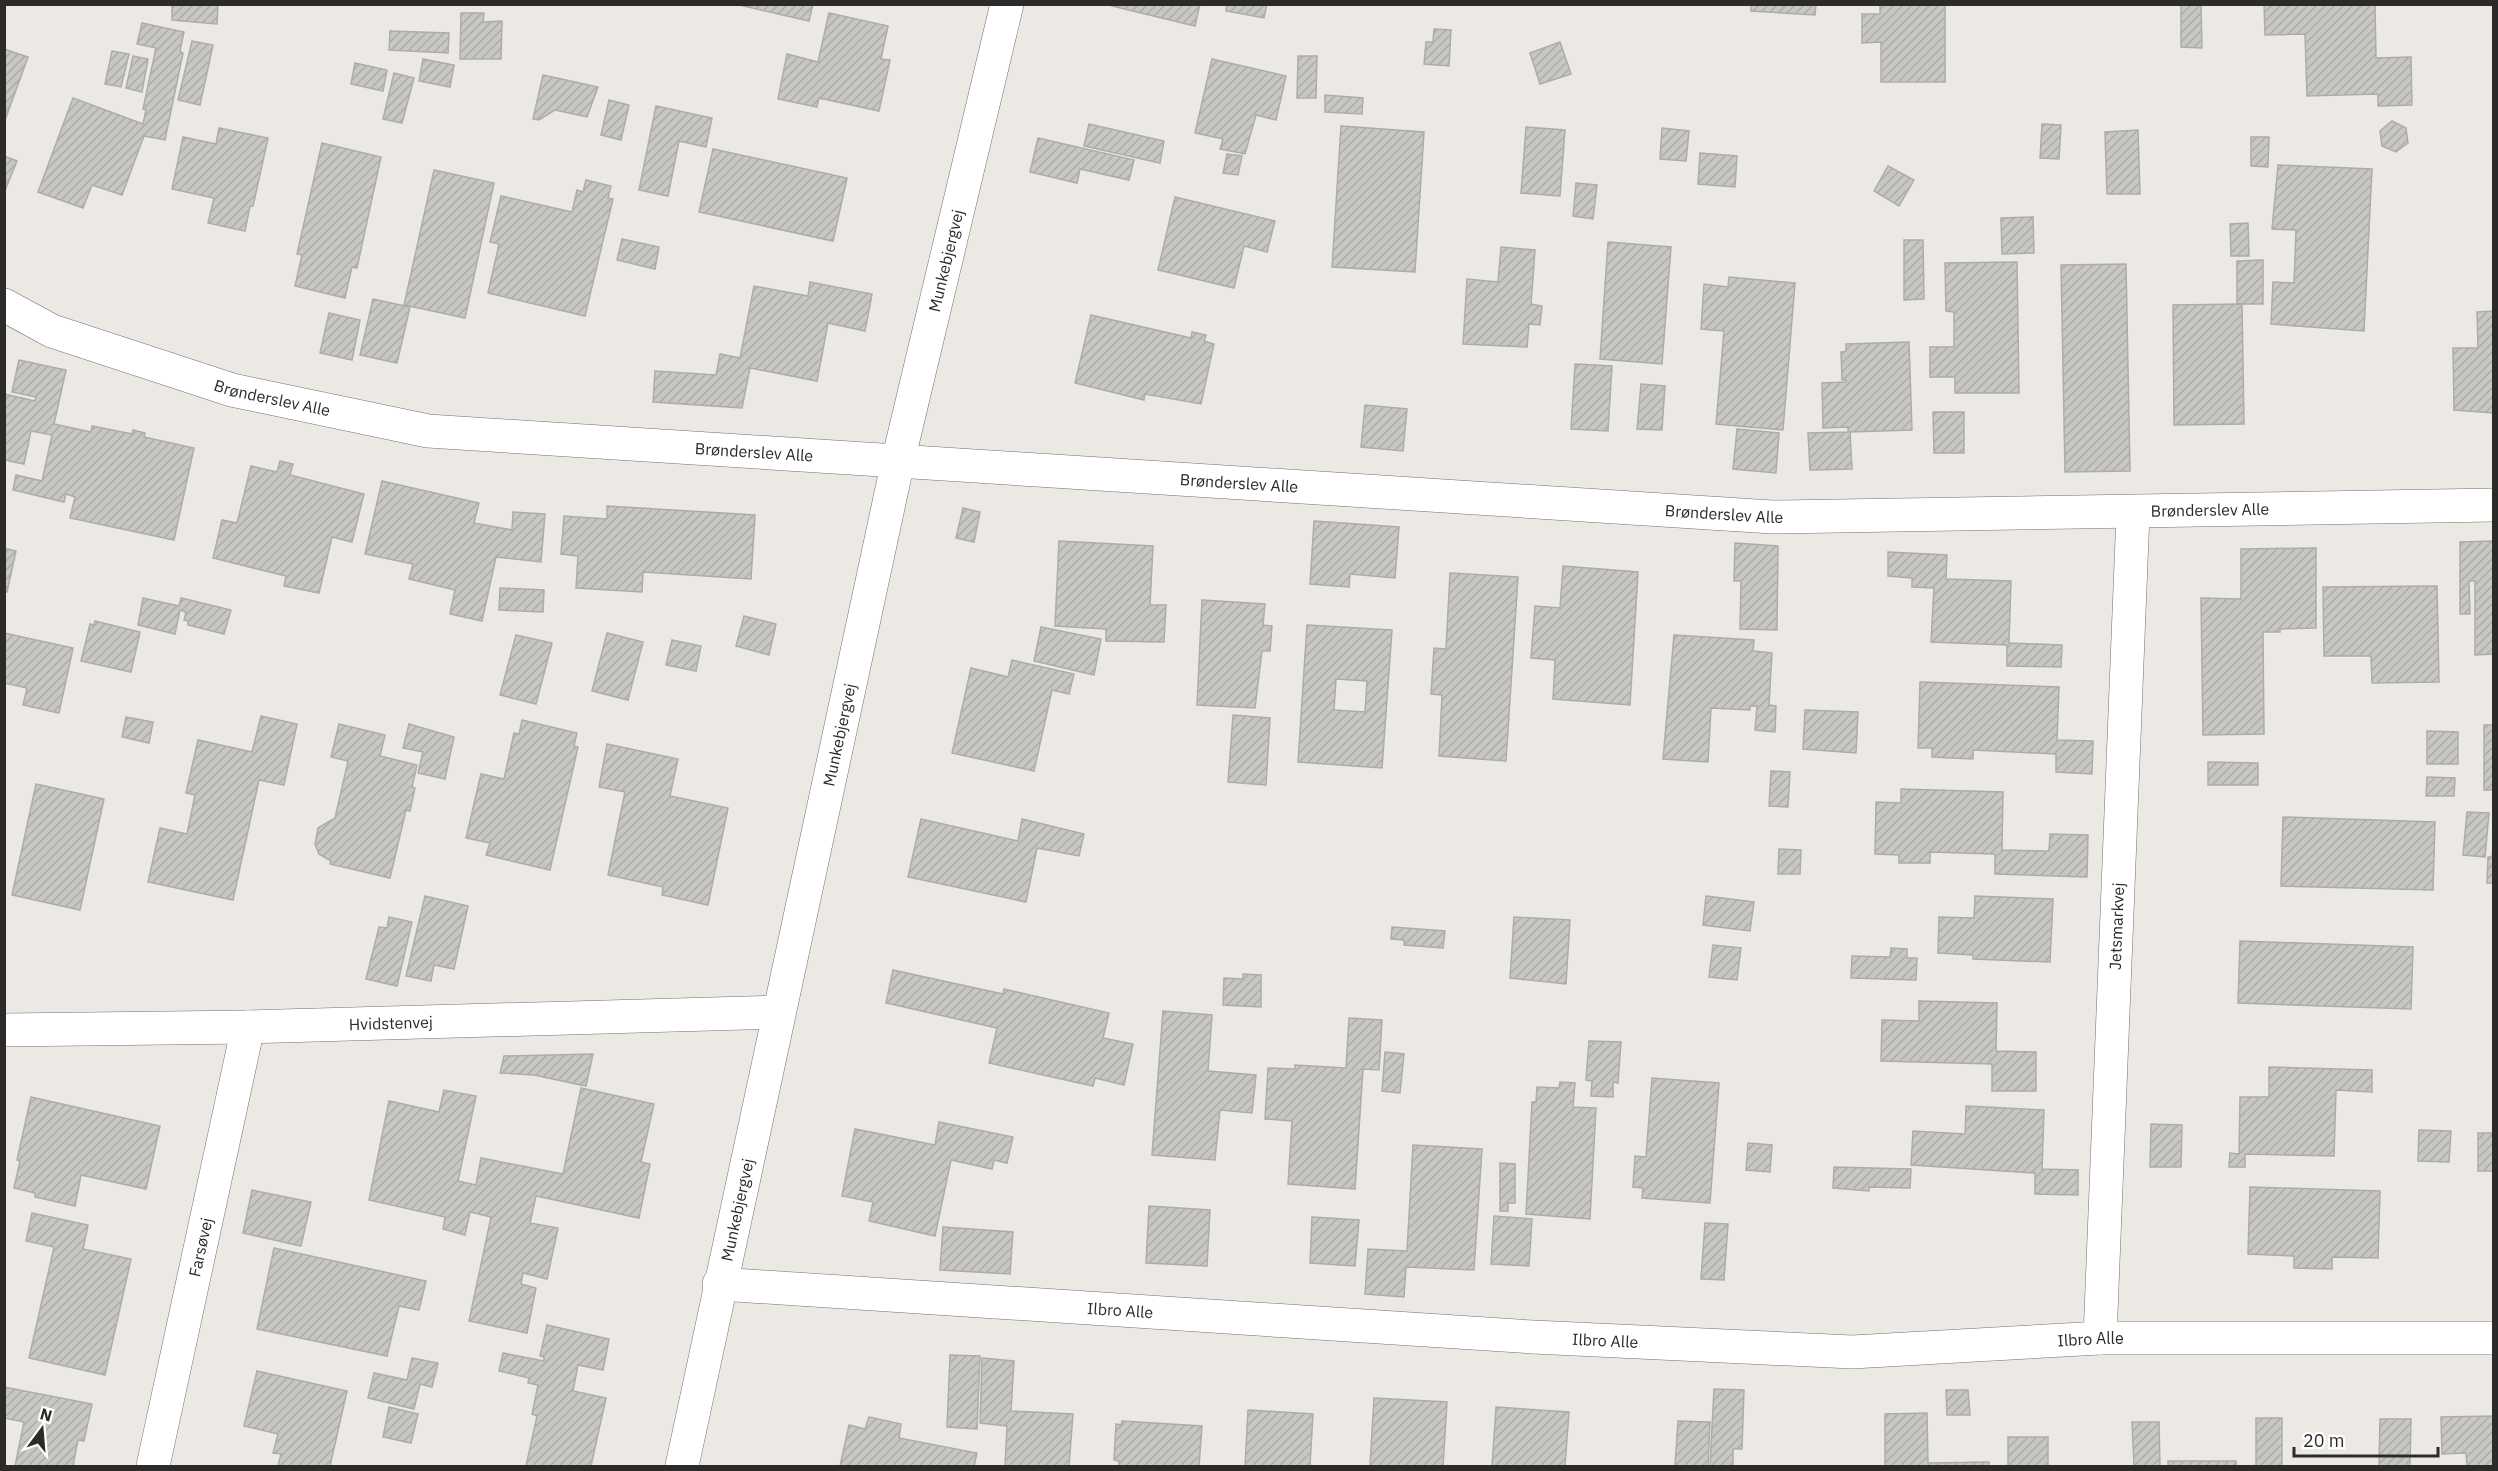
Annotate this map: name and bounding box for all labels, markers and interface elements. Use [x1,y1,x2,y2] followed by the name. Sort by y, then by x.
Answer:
[924,207,968,314] street label: Munkebjergvej
[212,375,332,420] street label: Brønderslev Alle
[694,438,814,466] street label: Brønderslev Alle
[1179,469,1299,497] street label: Brønderslev Alle
[2150,499,2270,521] street label: Brønderslev Alle
[1664,500,1784,527] street label: Brønderslev Alle
[818,681,860,788] street label: Munkebjergvej
[2105,882,2128,970] street label: Jetsmarkvej
[349,1012,433,1034] street label: Hvidstenvej
[716,1157,758,1263] street label: Munkebjergvej
[184,1216,217,1279] street label: Farsøvej
[1086,1298,1154,1322] street label: Ilbro Alle
[2057,1328,2124,1350] street label: Ilbro Alle
[1572,1329,1639,1352] street label: Ilbro Alle
[12,1399,72,1459] north arrow
[38,1403,54,1426] text: N
[2294,1420,2438,1458] scale bar
[2303,1429,2345,1452] text: 20 m

